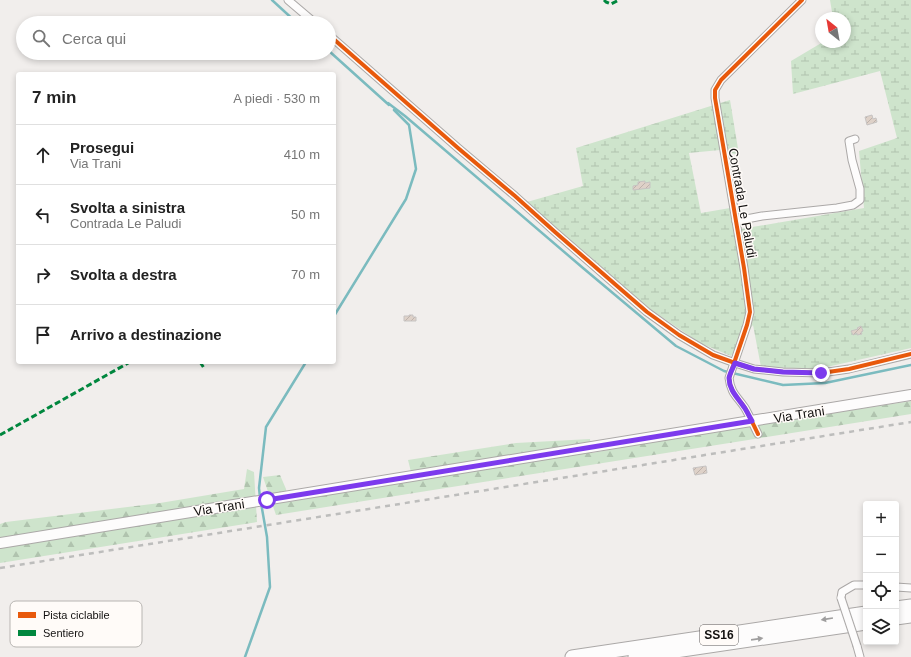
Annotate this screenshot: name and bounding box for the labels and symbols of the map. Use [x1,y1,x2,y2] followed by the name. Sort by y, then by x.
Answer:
[815,12,851,48] north arrow
[725,147,760,259] street label: Contrada Le Paludi
[812,364,830,382] route end
[773,403,826,426] street label: Via Trani
[258,491,276,509] route start
[193,496,246,519] street label: Via Trani
[10,601,142,647] legend
[43,609,110,621] text: Pista ciclabile
[821,616,834,622] one-way arrow
[700,625,738,645] road number: SS16
[43,627,84,639] text: Sentiero
[751,636,763,642] one-way arrow

